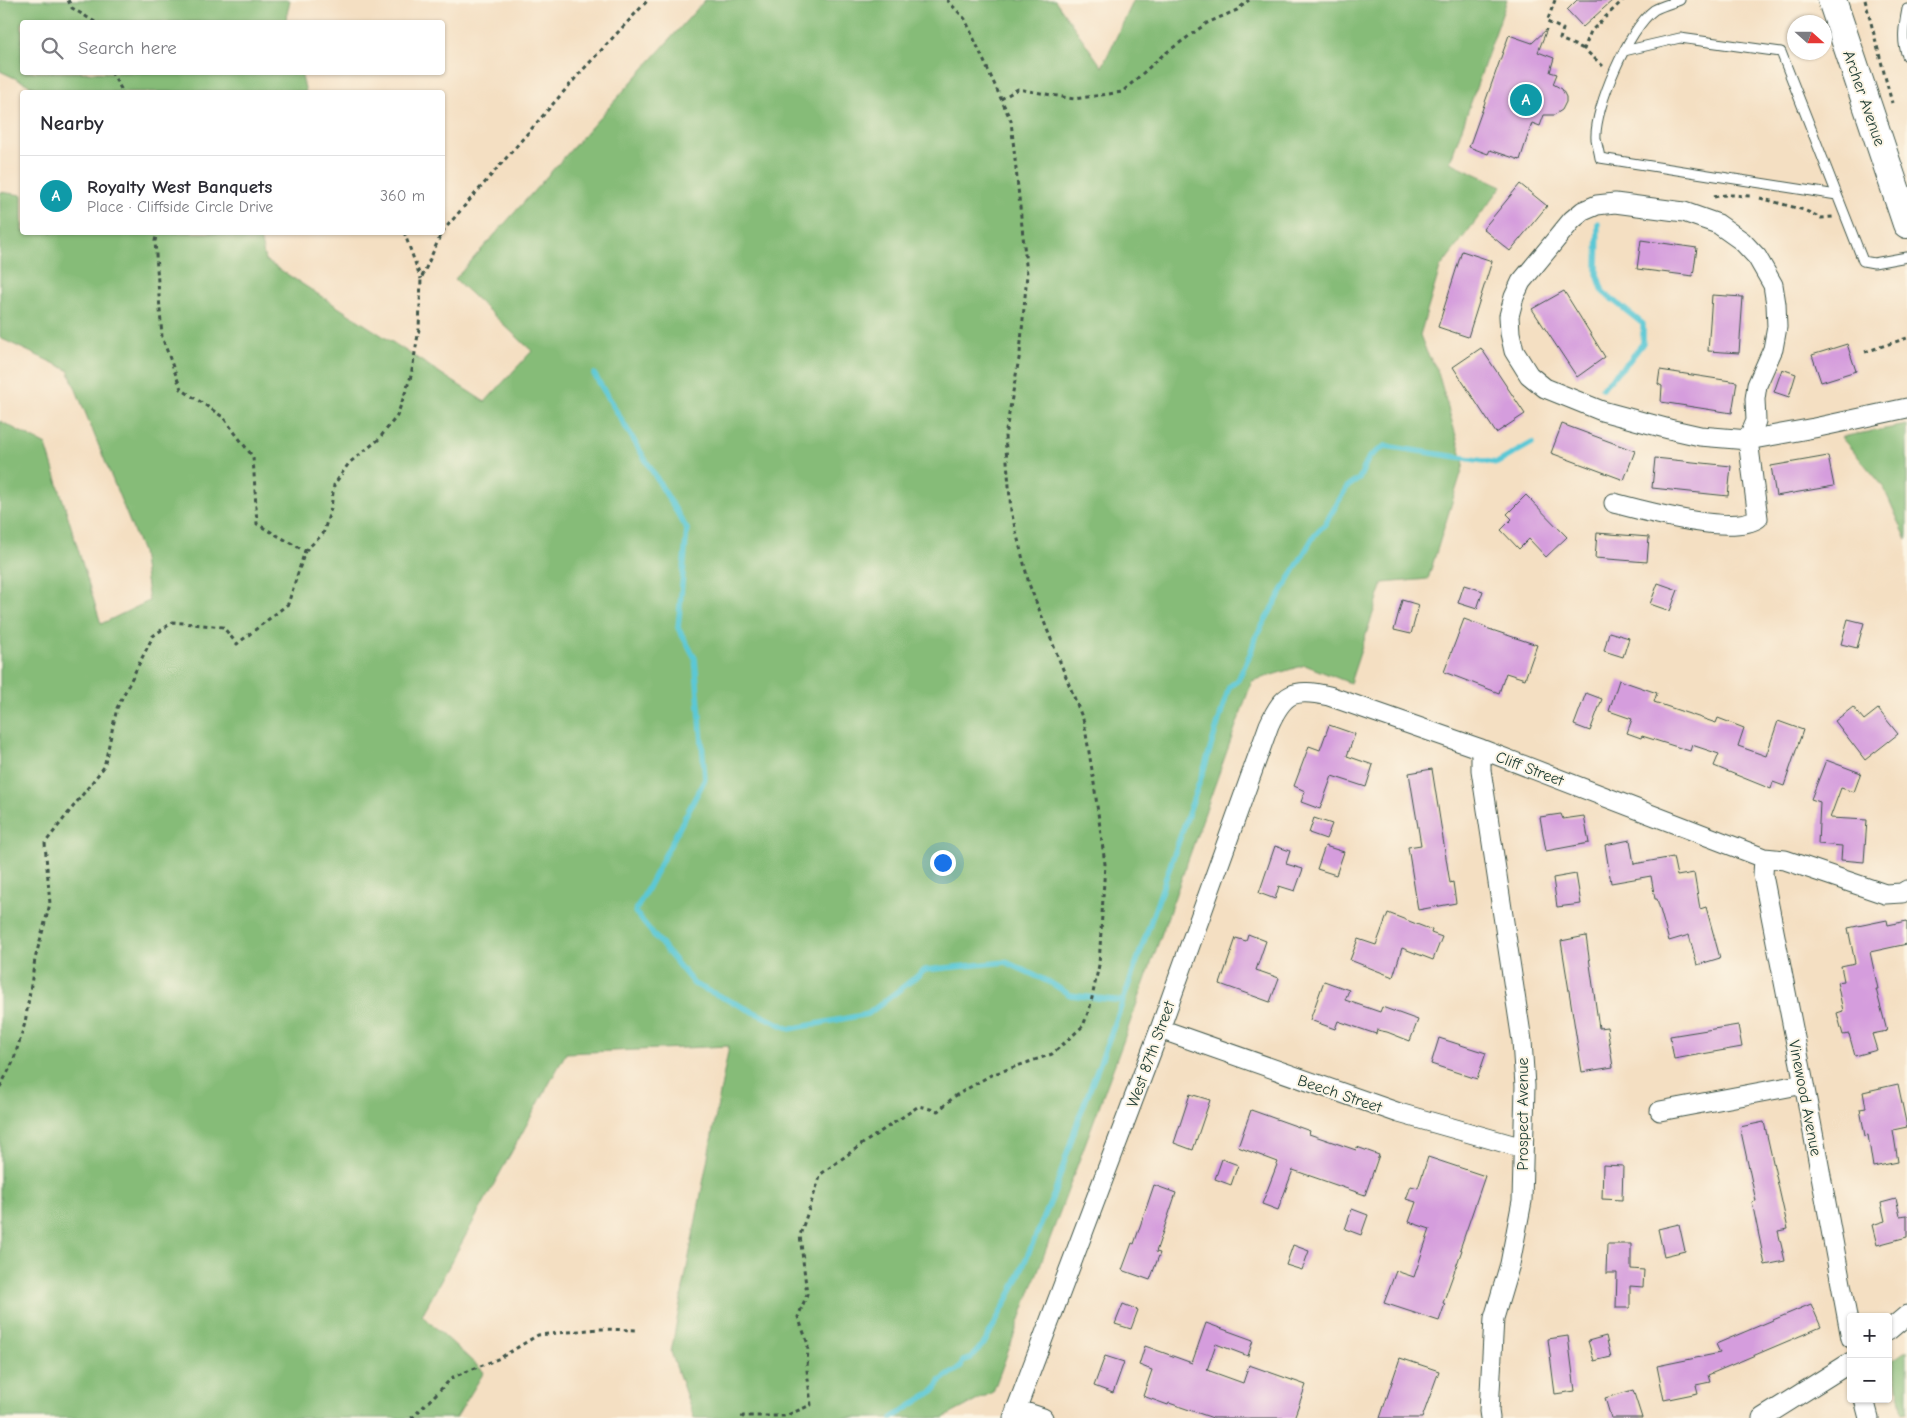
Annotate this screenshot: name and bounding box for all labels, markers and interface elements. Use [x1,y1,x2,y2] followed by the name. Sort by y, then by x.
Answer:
[1787,15,1832,60] north arrow
[20,20,445,75] search box
[38,34,66,62] icon: search
[78,37,177,59] text: Search here
[1839,48,1889,148] street label: Archer Avenue
[1510,81,1542,119] pin: A
[40,111,104,135] text: Nearby
[87,176,272,198] text: Royalty West Banquets
[52,187,60,205] text: A
[380,187,425,205] text: 360 m
[87,198,273,216] text: Place · Cliffside Circle Drive
[1493,748,1567,790] street label: Cliff Street
[930,850,956,876] your location
[1123,998,1179,1110] street label: West 87th Street
[1785,1039,1825,1158] street label: Vinewood Avenue
[1514,1058,1532,1170] street label: Prospect Avenue
[1295,1071,1384,1117] street label: Beech Street
[1847,1313,1892,1403] map controls
[1847,1313,1892,1358] button: +
[1847,1358,1892,1403] button: −

